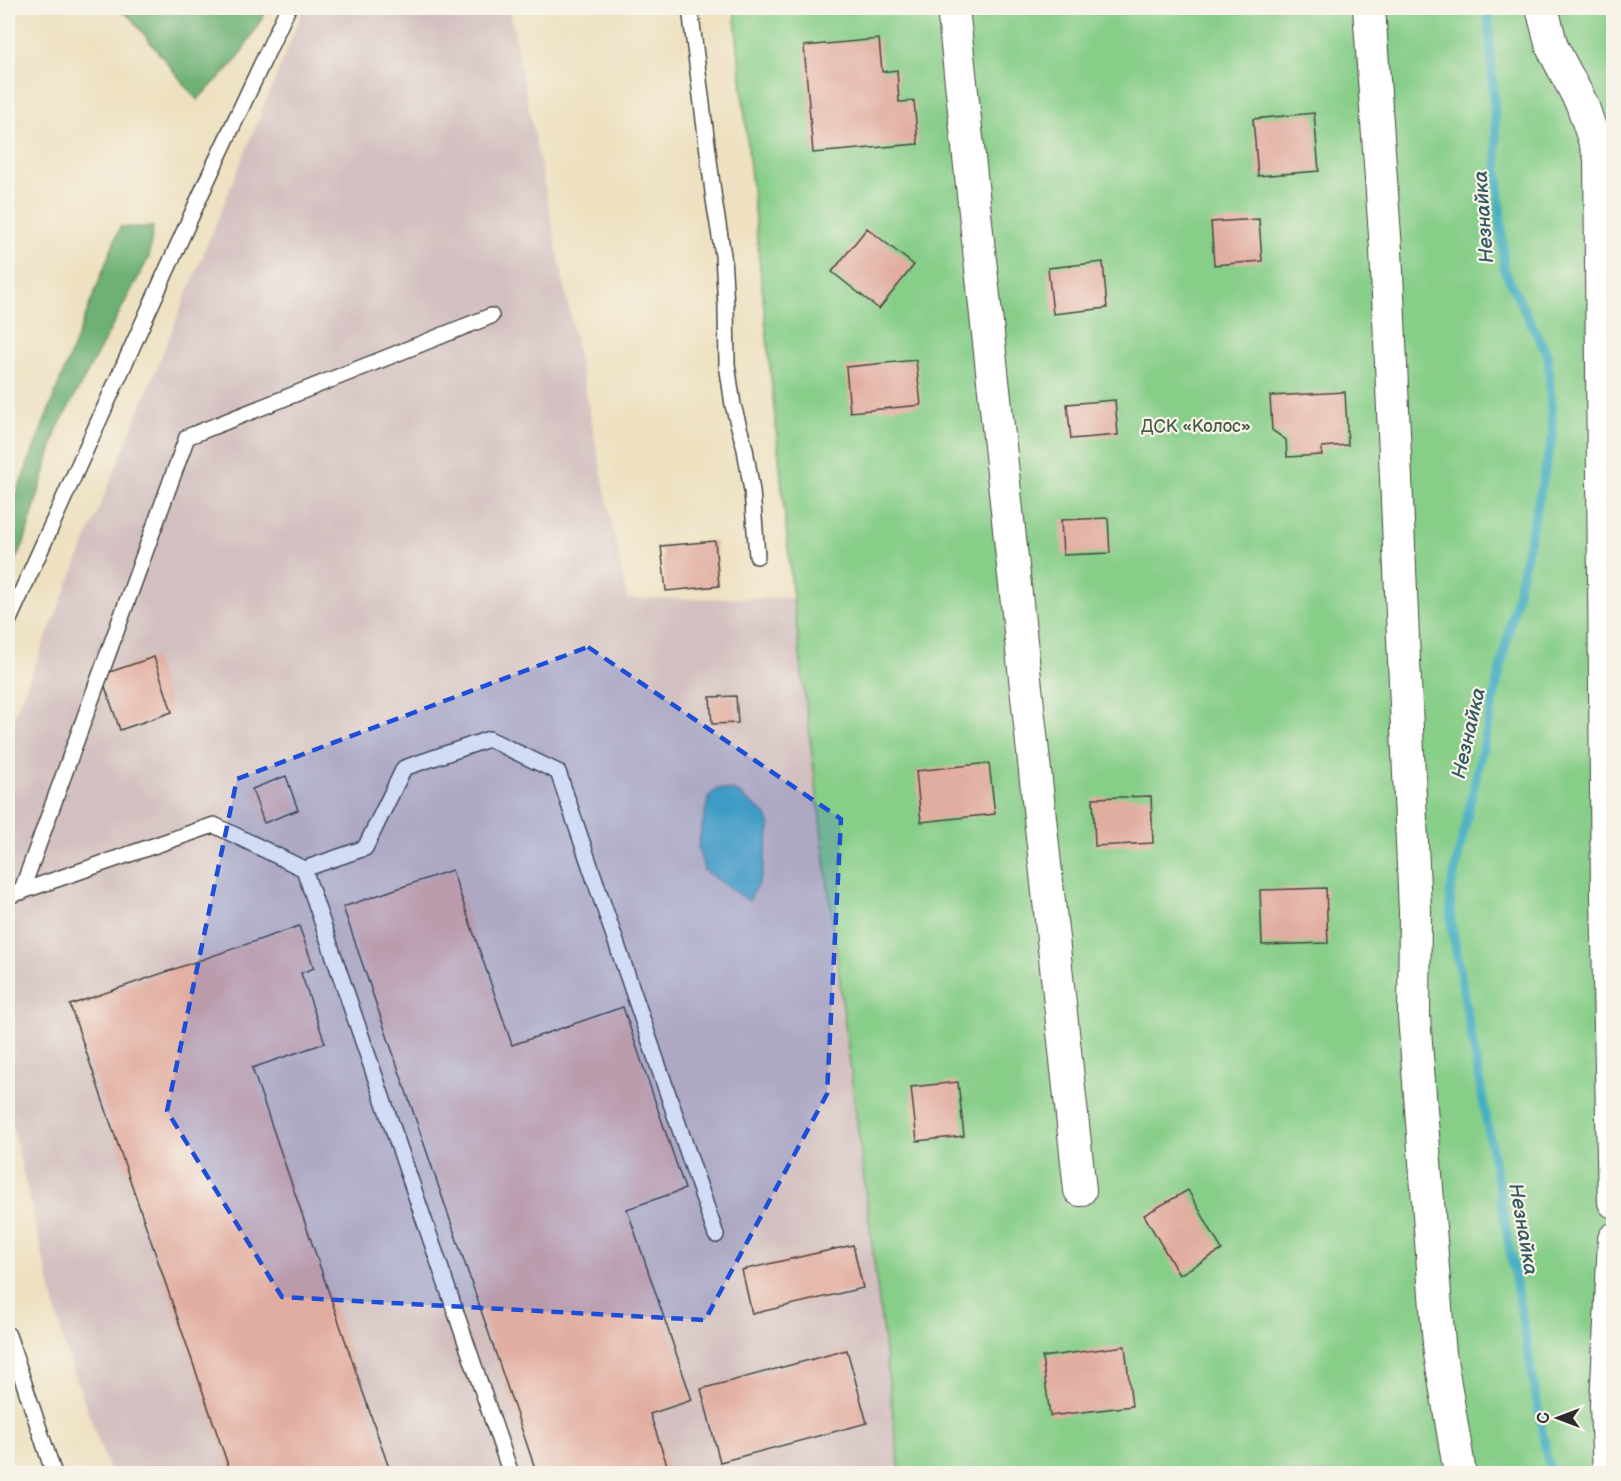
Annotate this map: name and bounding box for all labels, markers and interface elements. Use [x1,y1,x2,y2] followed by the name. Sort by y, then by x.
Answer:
[1469,170,1499,264] water label: Незнайка
[1141,416,1251,437] park label: ДСК «Колос»
[1447,685,1491,781] water label: Незнайка
[1503,1181,1543,1277] water label: Незнайка
[1528,1388,1588,1448] north arrow
[1535,1412,1554,1424] text: С

